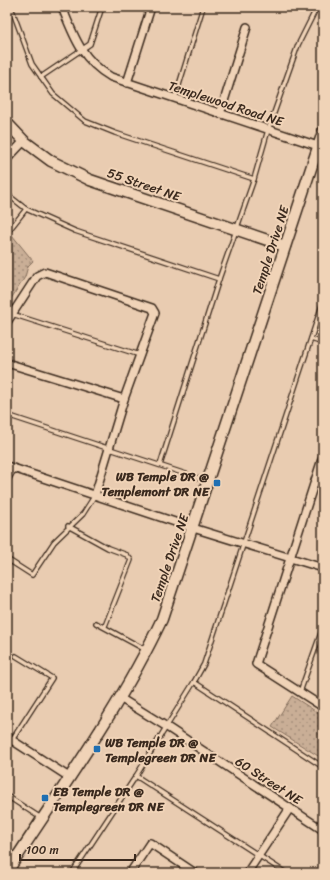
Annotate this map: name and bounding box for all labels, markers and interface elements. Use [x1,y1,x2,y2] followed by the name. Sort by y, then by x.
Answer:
[165,74,287,133] street label: Templewood Road NE
[104,161,185,208] street label: 55 Street NE
[245,202,296,298] street label: Temple Drive NE
[102,465,211,503] place label: WB Temple DR @ Templemont DR NE
[212,478,222,488] marker: WB Temple DR @ Templemont DR NE
[144,510,196,606] street label: Temple Drive NE
[105,731,217,769] place label: WB Temple DR @ Templegreen DR NE
[92,744,102,754] marker: WB Temple DR @ Templegreen DR NE
[230,750,308,811] street label: 60 Street NE
[53,780,165,818] place label: EB Temple DR @ Templegreen DR NE
[40,793,50,803] marker: EB Temple DR @ Templegreen DR NE
[20,836,135,862] scale bar
[26,839,59,861] text: 100 m

